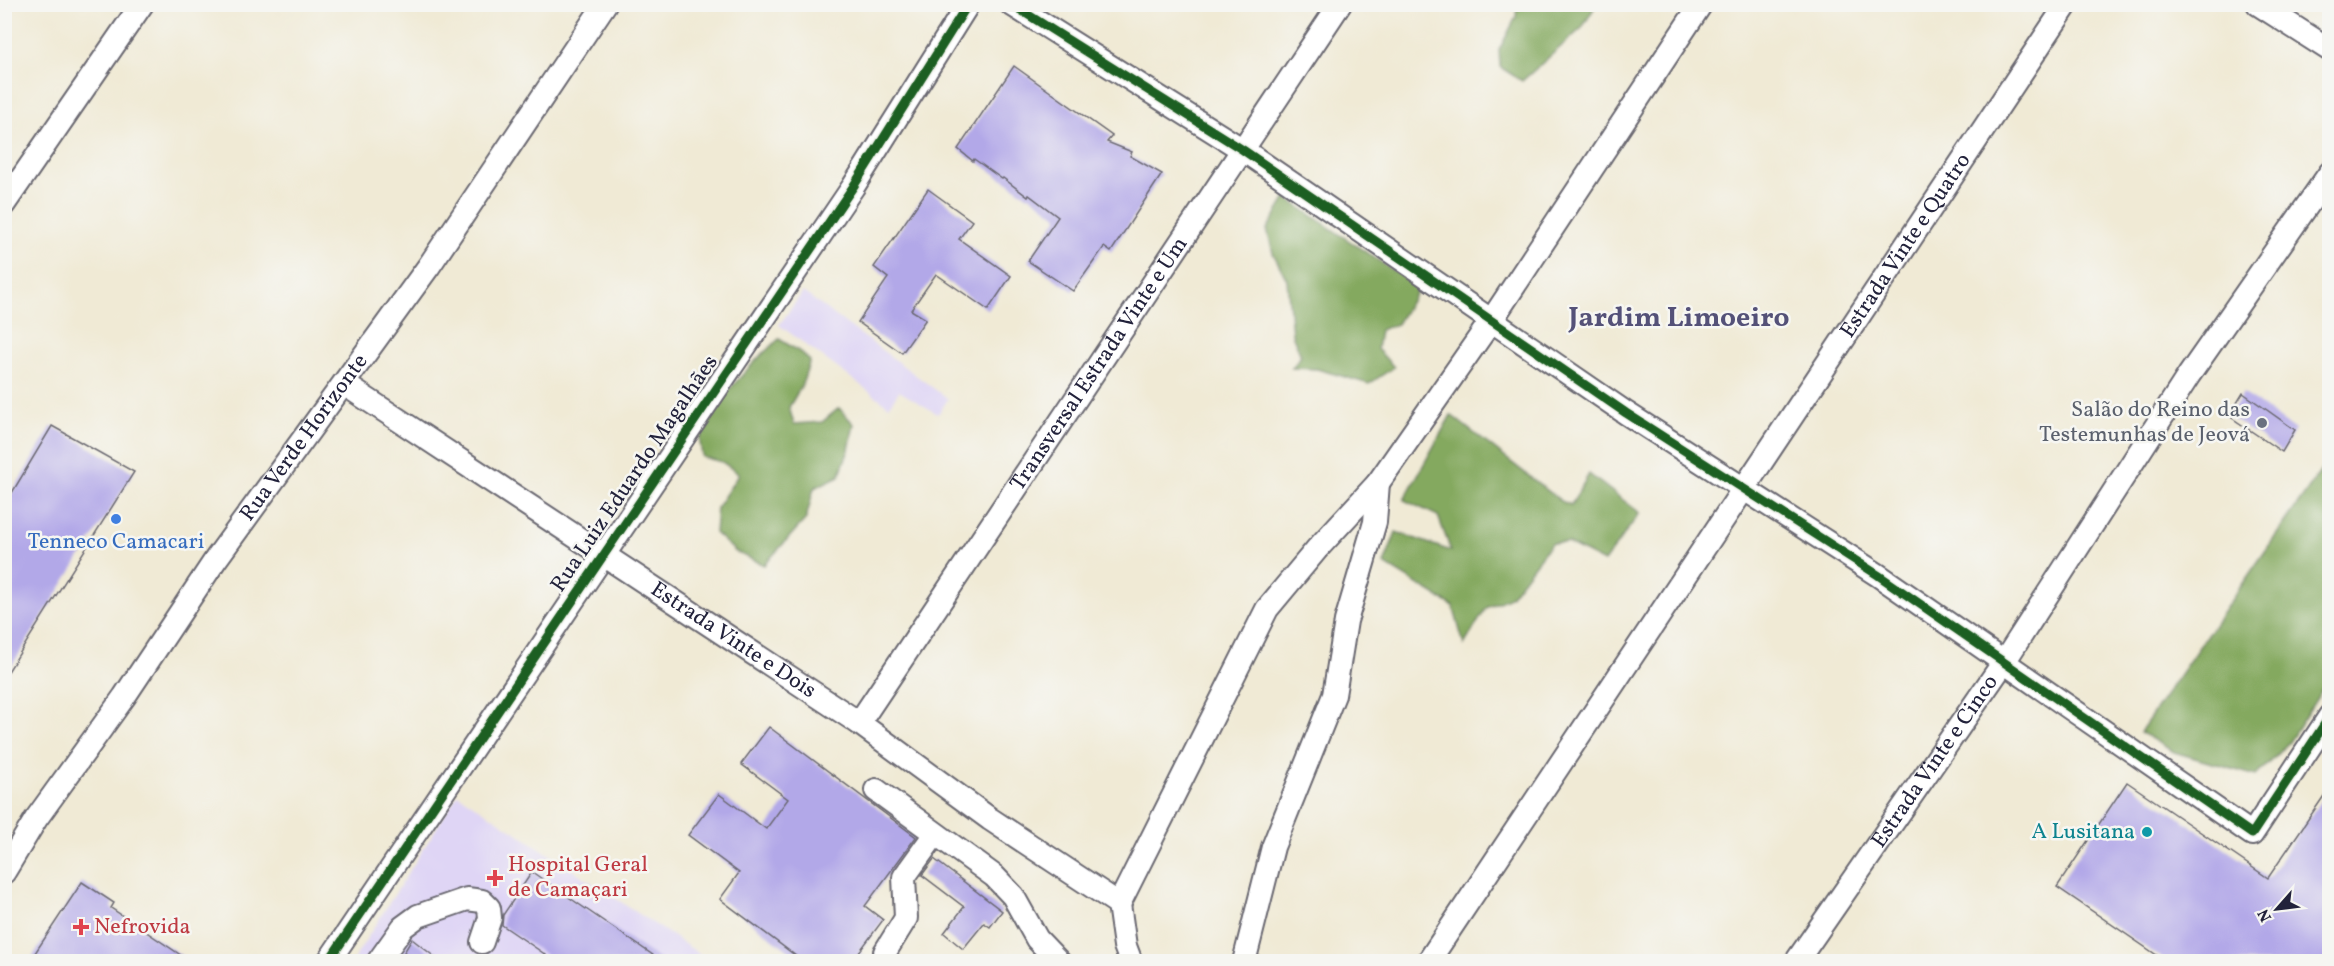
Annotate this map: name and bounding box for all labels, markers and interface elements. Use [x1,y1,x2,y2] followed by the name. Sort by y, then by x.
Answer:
[1833,147,1979,344] street label: Estrada Vinte e Quatro
[1003,231,1195,497] street label: Transversal Estrada Vinte e Um
[1567,299,1790,338] district label: Jardim Limoeiro
[233,348,375,528] street label: Rua Verde Horizonte
[544,349,726,599] street label: Rua Luiz Eduardo Magalhães
[2039,395,2250,451] place label: Salão do Reino das Testemunhas de Jeová
[2255,416,2269,430] marker: Salão do Reino das Testemunhas de Jeová
[109,512,123,526] marker: Tenneco Camacari
[28,527,204,558] place label: Tenneco Camacari
[644,574,822,706] street label: Estrada Vinte e Dois
[1864,669,2006,854] street label: Estrada Vinte e Cinco
[2032,817,2135,848] place label: A Lusitana
[2140,825,2154,839] marker: A Lusitana
[508,850,648,906] place label: Hospital Geral de Camaçari
[486,869,504,887] marker: Hospital Geral de Camaçari
[2247,879,2307,939] north arrow
[2253,904,2278,925] text: N
[94,912,191,943] place label: Nefrovida
[72,918,90,936] marker: Nefrovida

